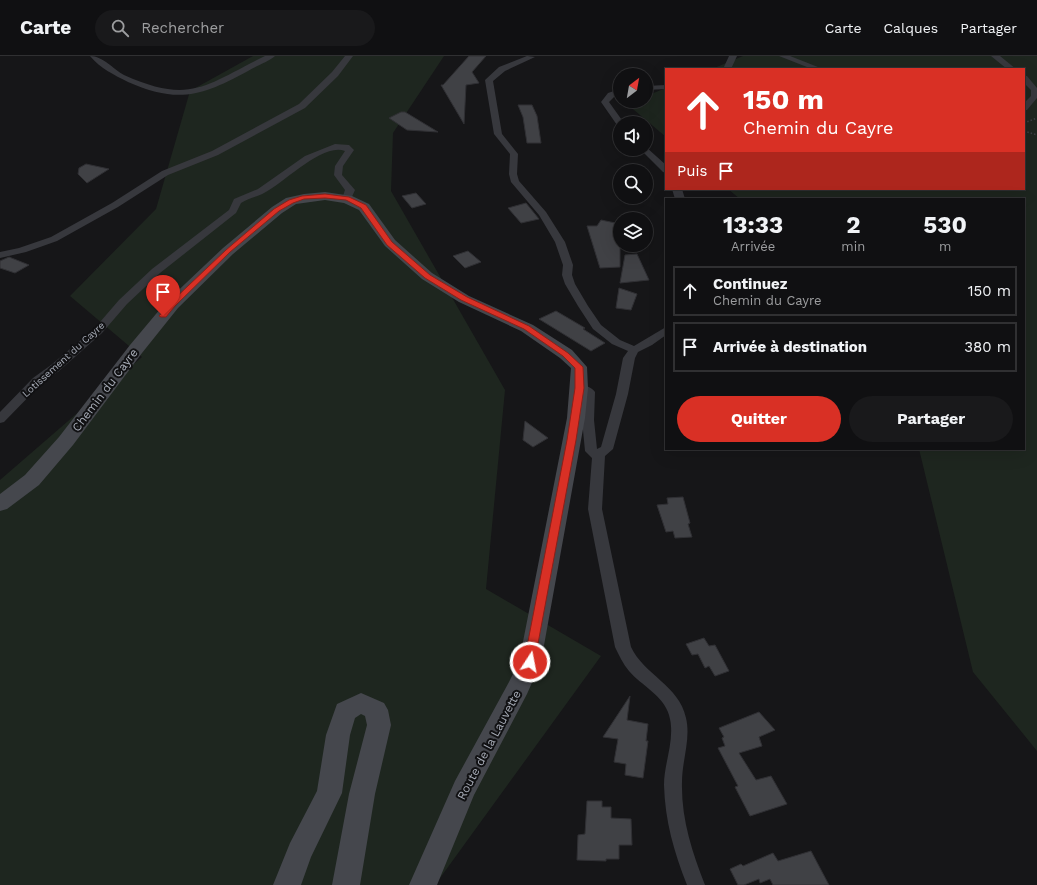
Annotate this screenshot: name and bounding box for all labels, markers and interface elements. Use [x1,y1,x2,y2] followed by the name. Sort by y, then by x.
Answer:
[95,10,375,46] search box
[20,16,71,39] text: Carte
[109,17,131,39] icon: search
[141,19,224,37] text: Rechercher
[825,20,862,36] text: Carte
[884,20,938,36] text: Calques
[960,20,1017,36] text: Partager
[613,68,653,108] north arrow
[613,68,653,252] map controls
[743,83,824,116] text: 150 m
[677,84,729,136] icon: ahead
[613,116,653,156] button: sound
[743,117,893,138] text: Chemin du Cayre
[715,160,737,182] icon: arrive
[677,162,707,180] text: Puis
[613,164,653,204] button: search
[723,211,783,239] text: 13:33
[846,211,860,239] text: 2
[923,211,967,239] text: 530
[613,212,653,252] button: layers
[731,239,775,254] text: Arrivée
[841,239,865,254] text: min
[939,239,951,254] text: m
[146,275,180,316] pin
[713,275,787,293] text: Continuez
[679,280,701,302] icon: ahead
[152,281,174,303] icon: arrive
[968,282,1011,300] text: 150 m
[713,293,822,308] text: Chemin du Cayre
[20,319,107,399] street label: Lotissement du Cayre
[679,336,701,358] icon: arrive
[713,338,867,356] text: Arrivée à destination
[964,338,1011,356] text: 380 m
[69,346,141,434] street label: Chemin du Cayre
[677,396,841,442] button: Quitter
[849,396,1013,442] button: Partager
[509,641,551,683] position arrow
[454,688,524,802] street label: Route de la Lauvette

